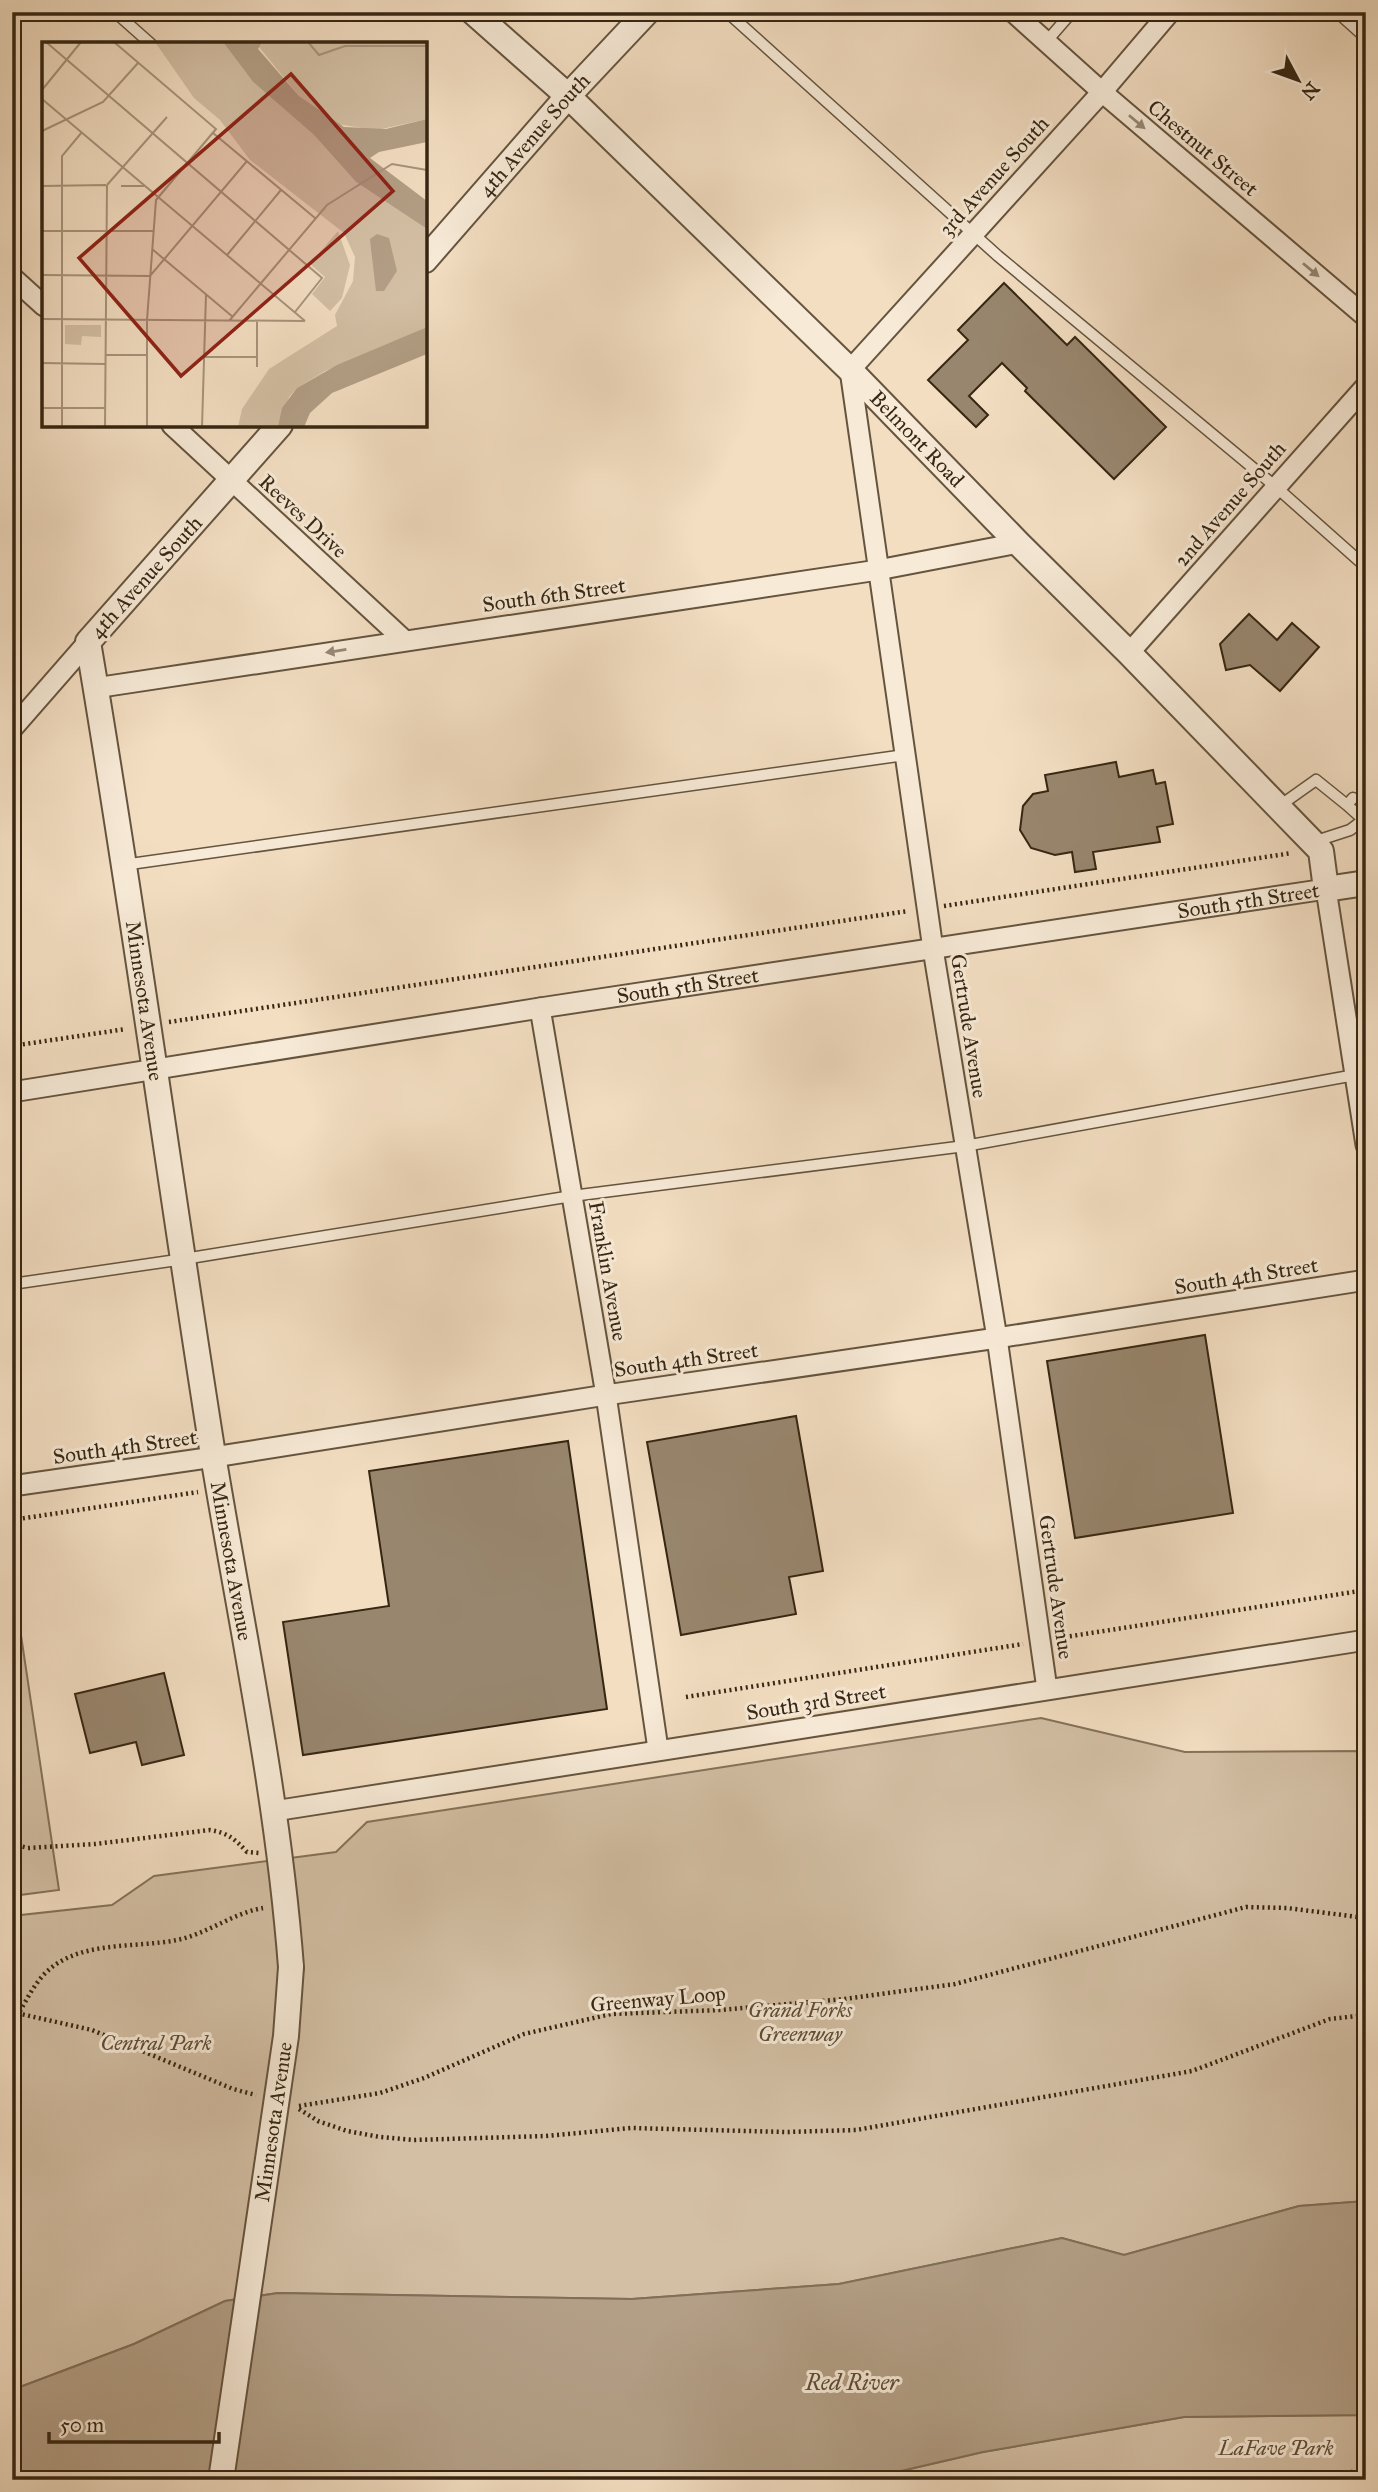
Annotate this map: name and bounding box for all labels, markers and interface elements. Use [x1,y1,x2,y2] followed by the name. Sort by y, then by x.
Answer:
[42,42,427,427] inset map
[1262,46,1332,116] north arrow
[473,68,596,202] street label: 4th Avenue South
[1296,77,1324,104] text: N
[1142,94,1264,202] street label: Chestnut Street
[934,111,1055,241] street label: 3rd Avenue South
[1129,114,1146,129] one-way arrow
[1302,262,1319,277] one-way arrow
[864,385,970,493] street label: Belmont Road
[1169,436,1292,572] street label: 2nd Avenue South
[253,469,353,564] street label: Reeves Drive
[84,510,208,644] street label: 4th Avenue South
[481,572,628,618] street label: South 6th Street
[325,646,347,657] one-way arrow
[1176,877,1322,924] street label: South 5th Street
[120,919,169,1083] street label: Minnesota Avenue
[945,952,993,1100] street label: Gertrude Avenue
[615,962,761,1009] street label: South 5th Street
[583,1199,633,1343] street label: Franklin Avenue
[1172,1252,1320,1300] street label: South 4th Street
[612,1337,760,1383] street label: South 4th Street
[51,1424,199,1470] street label: South 4th Street
[205,1479,258,1643] street label: Minnesota Avenue
[1033,1513,1079,1661] street label: Gertrude Avenue
[744,1678,888,1726] street label: South 3rd Street
[589,1980,727,2018] street label: Greenway Loop
[748,1997,853,2047] park label: Grand Forks Greenway
[100,2030,212,2056] park label: Central Park
[249,2040,298,2203] street label: Minnesota Avenue
[804,2368,900,2396] water label: Red River
[49,2401,219,2445] scale bar
[60,2412,105,2438] text: 50 m
[1217,2435,1334,2461] park label: LaFave Park

